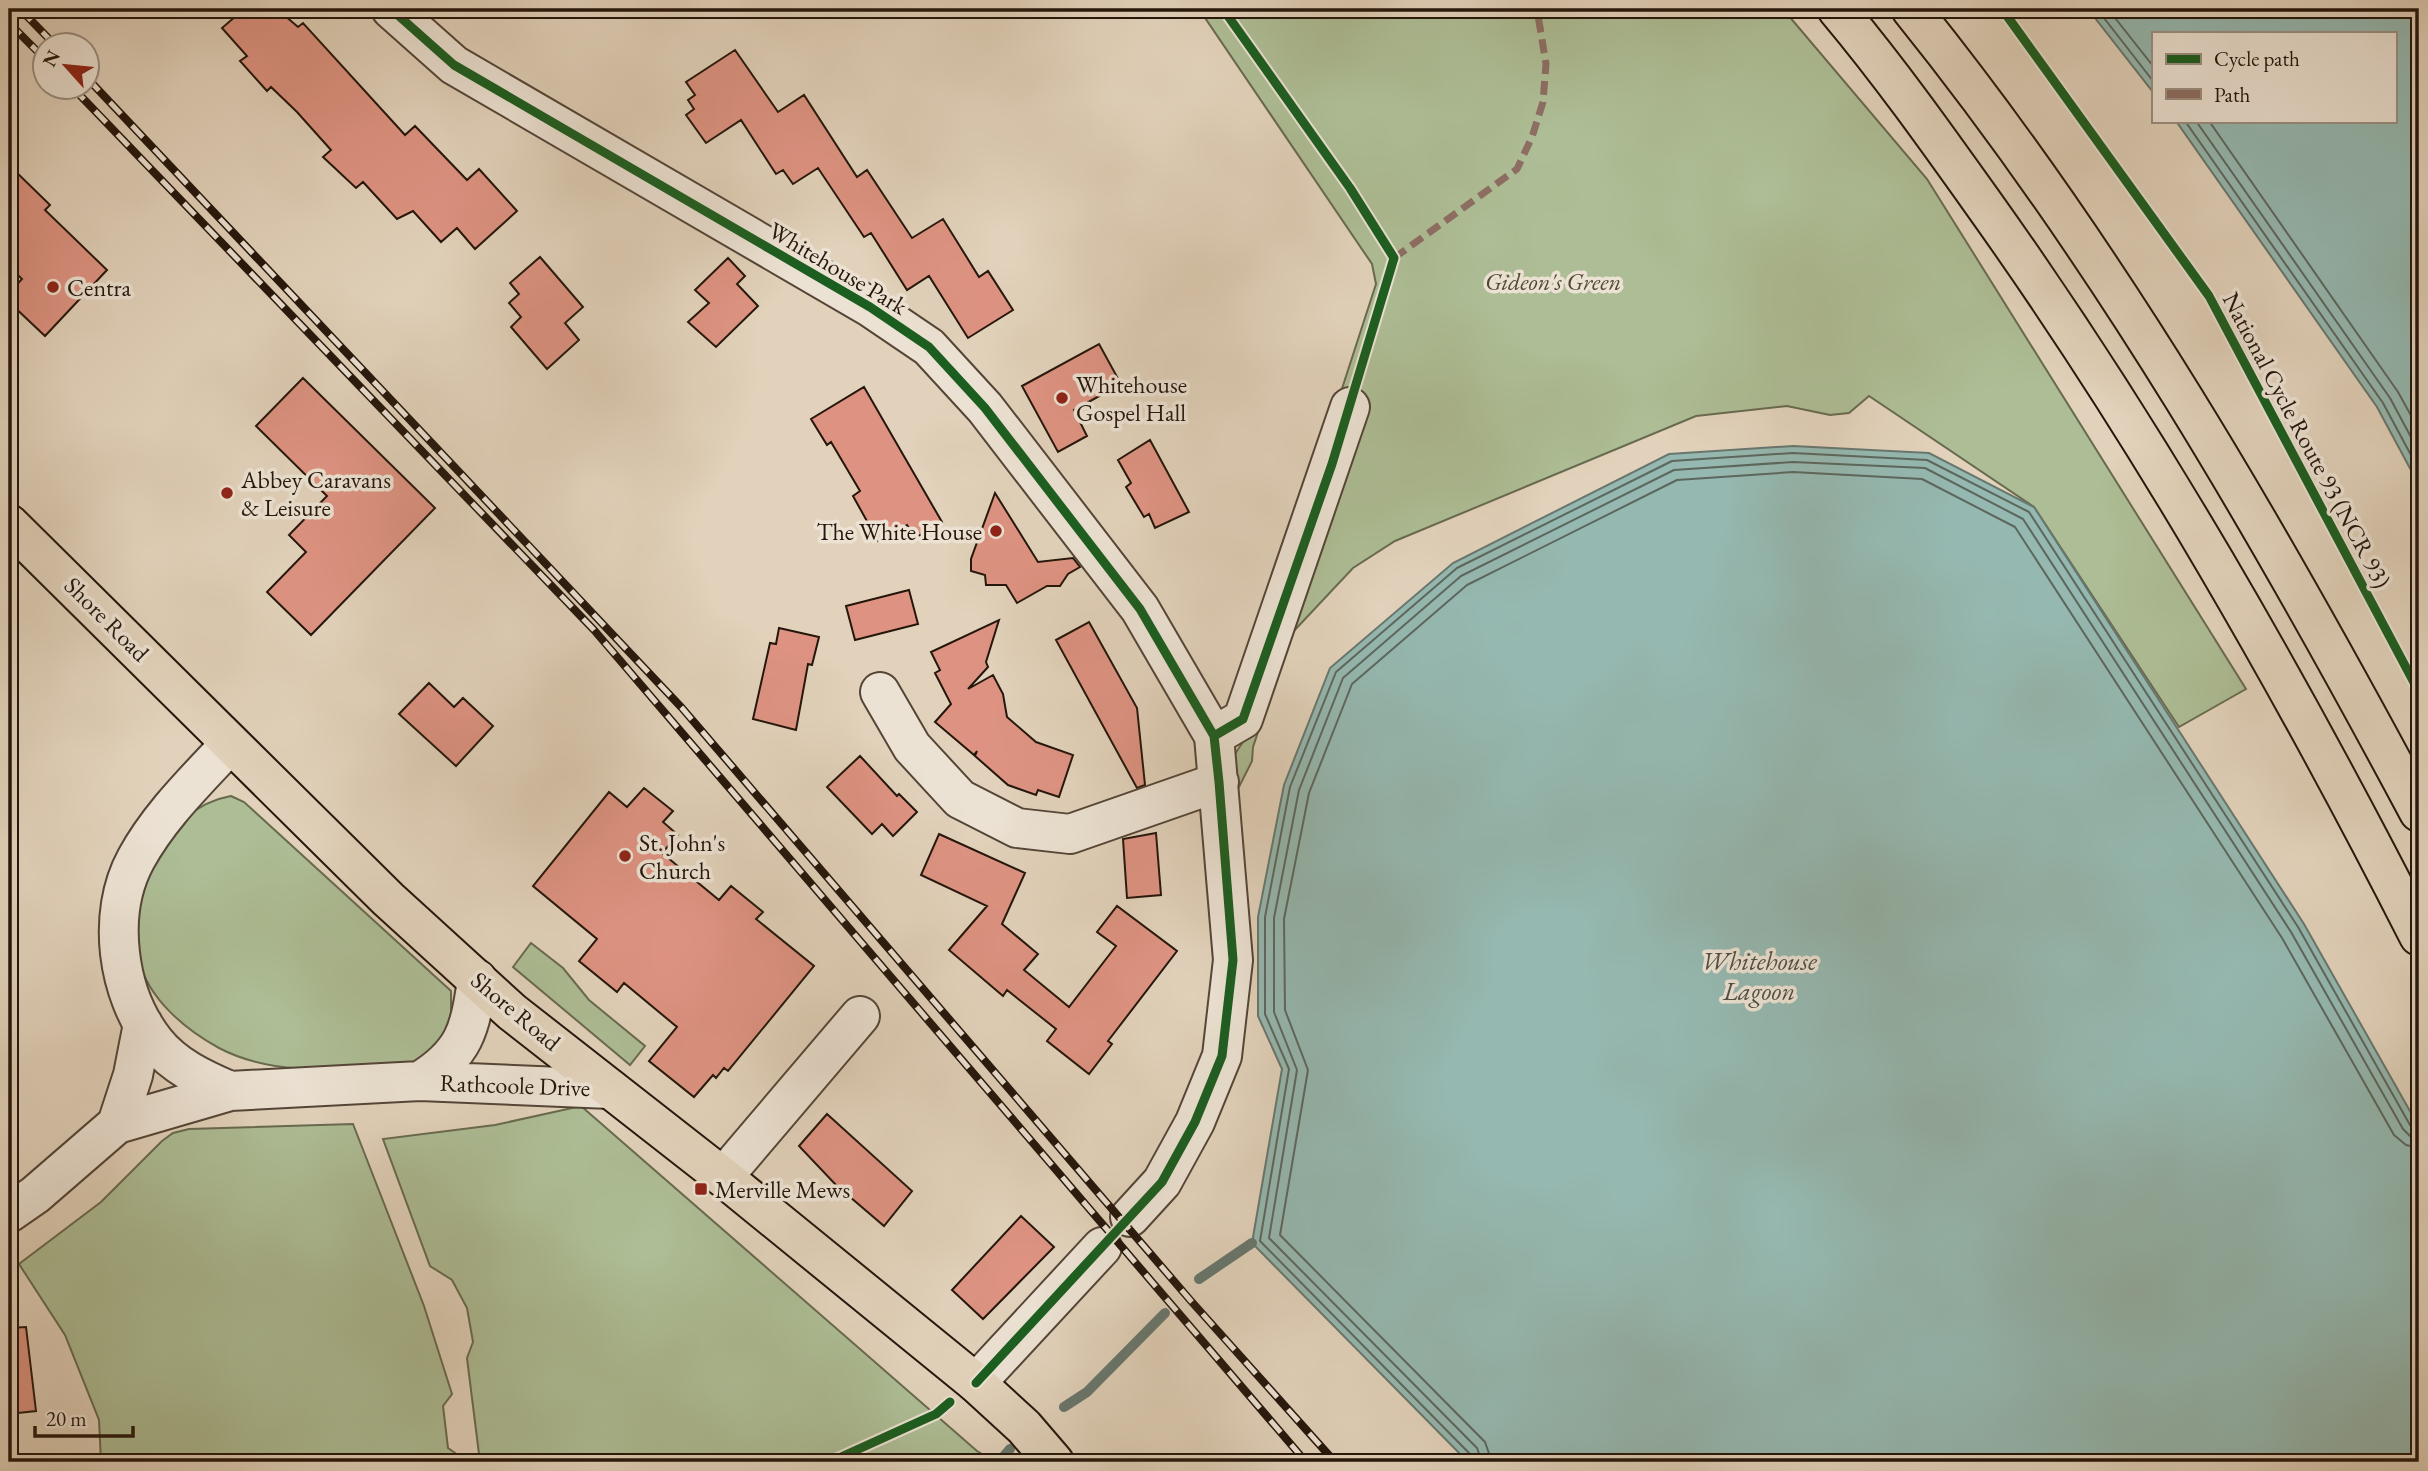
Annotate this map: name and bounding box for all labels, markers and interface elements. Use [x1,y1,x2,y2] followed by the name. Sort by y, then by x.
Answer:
[32,32,102,102] north arrow
[2152,32,2396,122] legend
[37,45,66,71] text: N
[2214,45,2300,72] text: Cycle path
[2214,81,2251,108] text: Path
[763,214,914,322] street label: Whitehouse Park
[1485,266,1621,297] park label: Gideon's Green
[67,272,132,303] place label: Centra
[45,279,61,295] marker: Centra
[2216,287,2398,593] street label: National Cycle Route 93 (NCR 93)
[1076,369,1187,428] place label: Whitehouse Gospel Hall
[1054,390,1070,406] marker: Whitehouse Gospel Hall
[240,464,391,523] place label: Abbey Caravans & Leisure
[219,485,235,501] marker: Abbey Caravans & Leisure
[816,516,982,547] place label: The White House
[988,523,1004,539] marker: The White House
[58,570,157,669] street label: Shore Road
[639,827,725,886] place label: St. John's Church
[617,848,633,864] marker: St. John's Church
[1701,944,1818,1008] water label: Whitehouse Lagoon
[465,964,568,1058] street label: Shore Road
[439,1067,591,1103] street label: Rathcoole Drive
[715,1174,850,1205] place label: Merville Mews
[693,1181,709,1197] marker: Merville Mews
[35,1394,133,1438] scale bar
[46,1405,87,1432] text: 20 m

